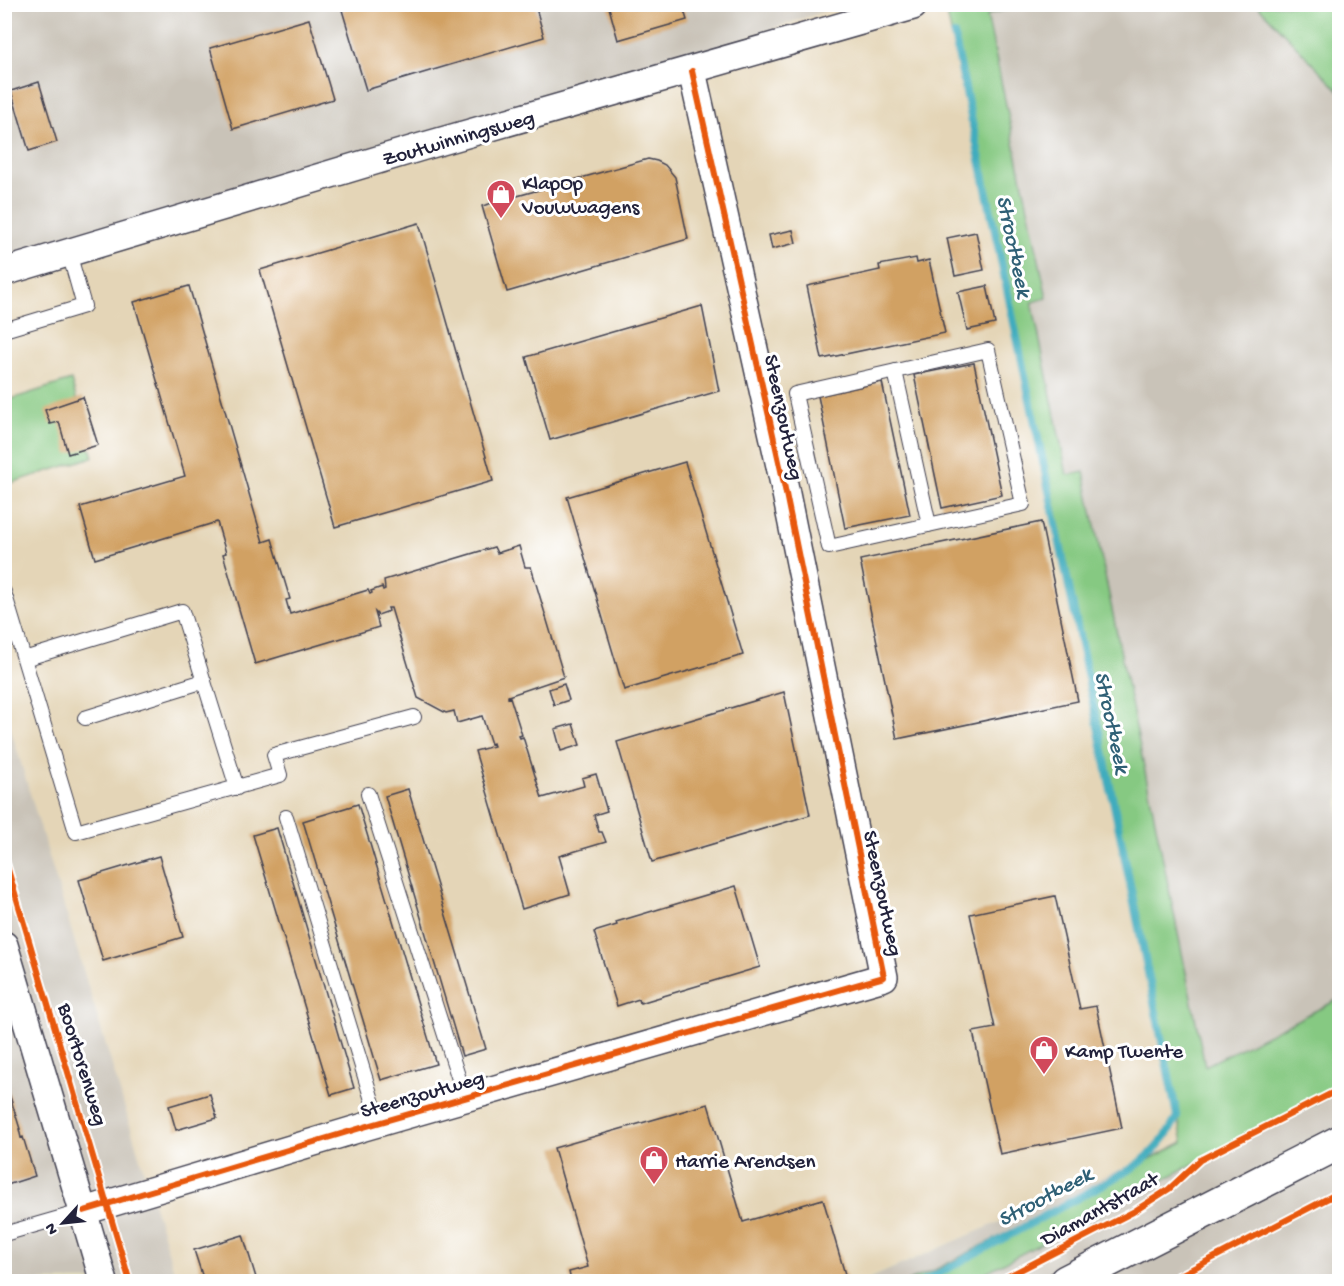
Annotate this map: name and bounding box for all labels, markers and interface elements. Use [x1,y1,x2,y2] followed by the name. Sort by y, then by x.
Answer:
[380,107,538,174] street label: Zoutwinningsweg
[521,173,640,222] place label: KlapOp Vouwwagens
[485,178,517,220] shop icon: KlapOp Vouwwagens
[989,194,1036,302] water label: Strootbeek
[756,353,807,483] street label: Steenzoutweg
[1087,670,1134,778] water label: Strootbeek
[855,829,906,959] street label: Steenzoutweg
[50,1000,111,1129] street label: Boortorenweg
[1028,1034,1060,1076] shop icon: Kamp Twente
[1065,1041,1184,1066] place label: Kamp Twente
[358,1067,488,1126] street label: Steenzoutweg
[638,1144,670,1186] shop icon: Harrie Arendsen
[675,1151,815,1176] place label: Harrie Arendsen
[994,1162,1099,1234] water label: Strootbeek
[1036,1167,1166,1255] street label: Diamantstraat
[33,1193,93,1253] north arrow
[42,1219,64,1237] text: N

